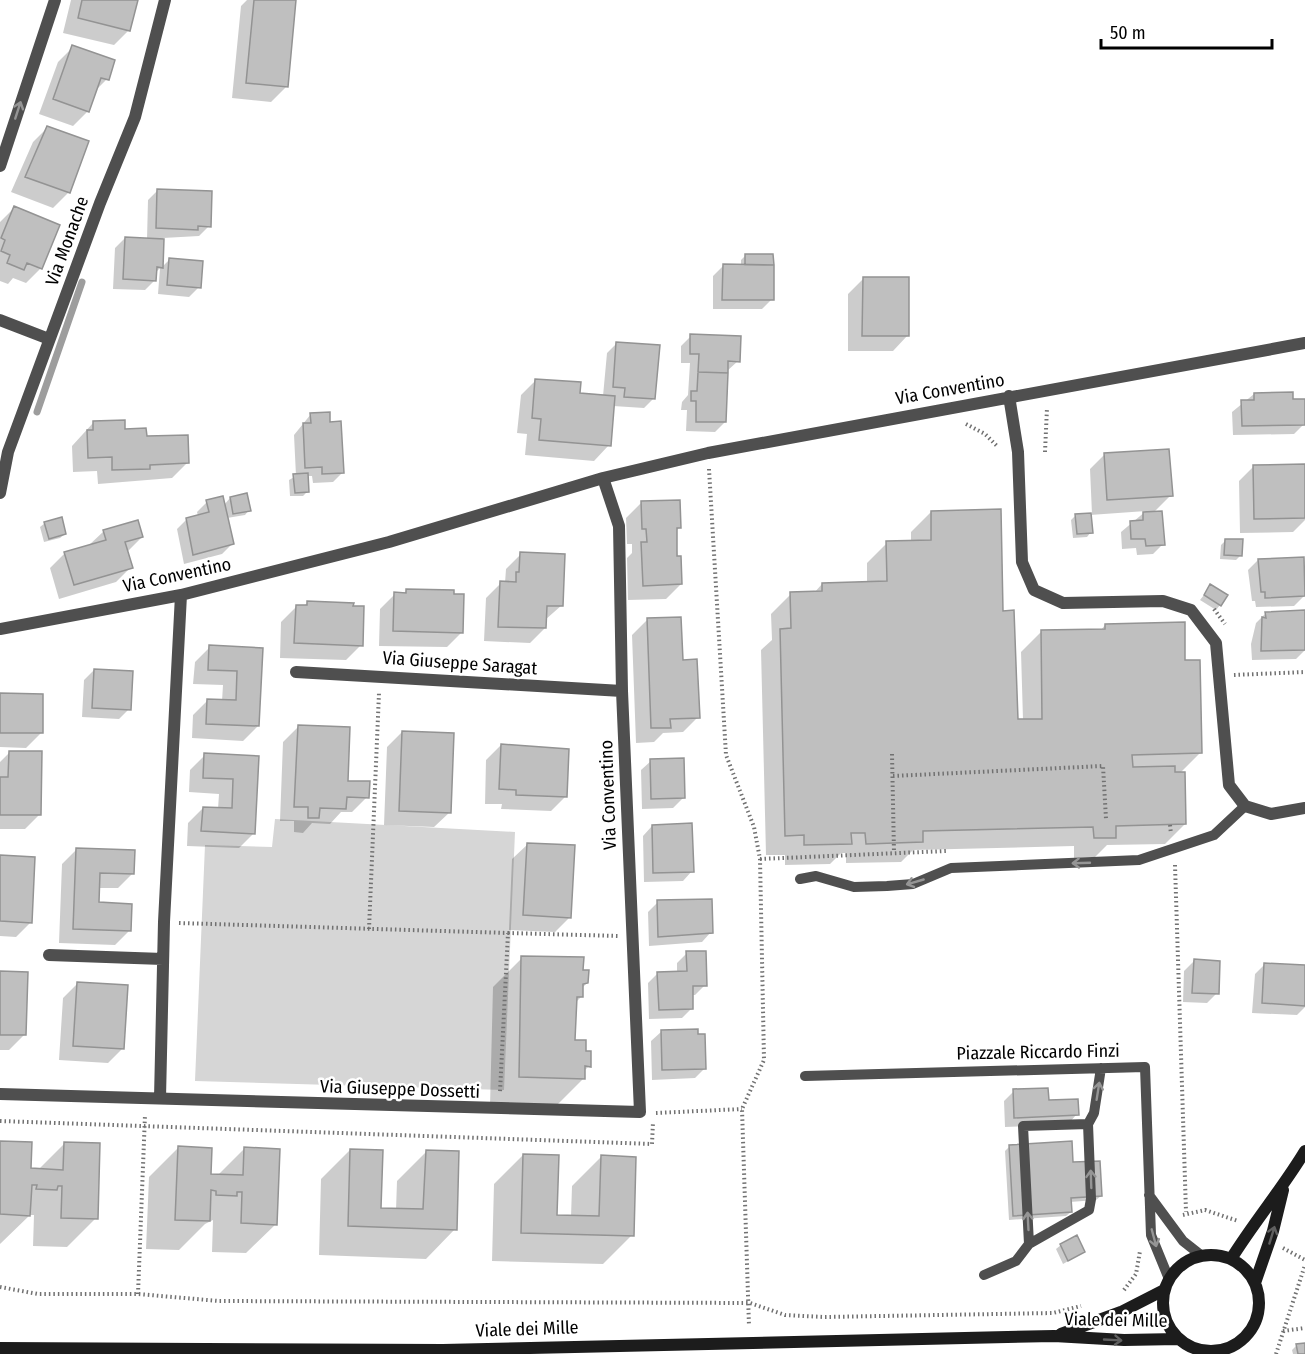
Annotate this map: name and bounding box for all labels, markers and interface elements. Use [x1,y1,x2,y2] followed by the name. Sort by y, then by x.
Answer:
[1101,12,1272,50] scale bar
[1110,22,1146,44] text: 50 m
[14,101,25,120] one-way arrow
[41,193,93,289] street label: Via Monache
[894,369,1006,409] street label: Via Conventino
[121,553,233,597] street label: Via Conventino
[382,647,538,679] street label: Via Giuseppe Saragat
[595,740,621,850] street label: Via Conventino
[1071,857,1091,868] one-way arrow
[906,876,925,888] one-way arrow
[956,1040,1120,1064] street label: Piazzale Riccardo Finzi
[320,1075,480,1103] street label: Via Giuseppe Dossetti
[1092,1081,1103,1101] one-way arrow
[1085,1169,1096,1189] one-way arrow
[1022,1212,1033,1232] one-way arrow
[1267,1226,1278,1245] one-way arrow
[1149,1228,1160,1247] one-way arrow
[1064,1308,1168,1332] street label: Viale dei Mille
[475,1316,579,1342] street label: Viale dei Mille
[1102,1334,1122,1345] one-way arrow

